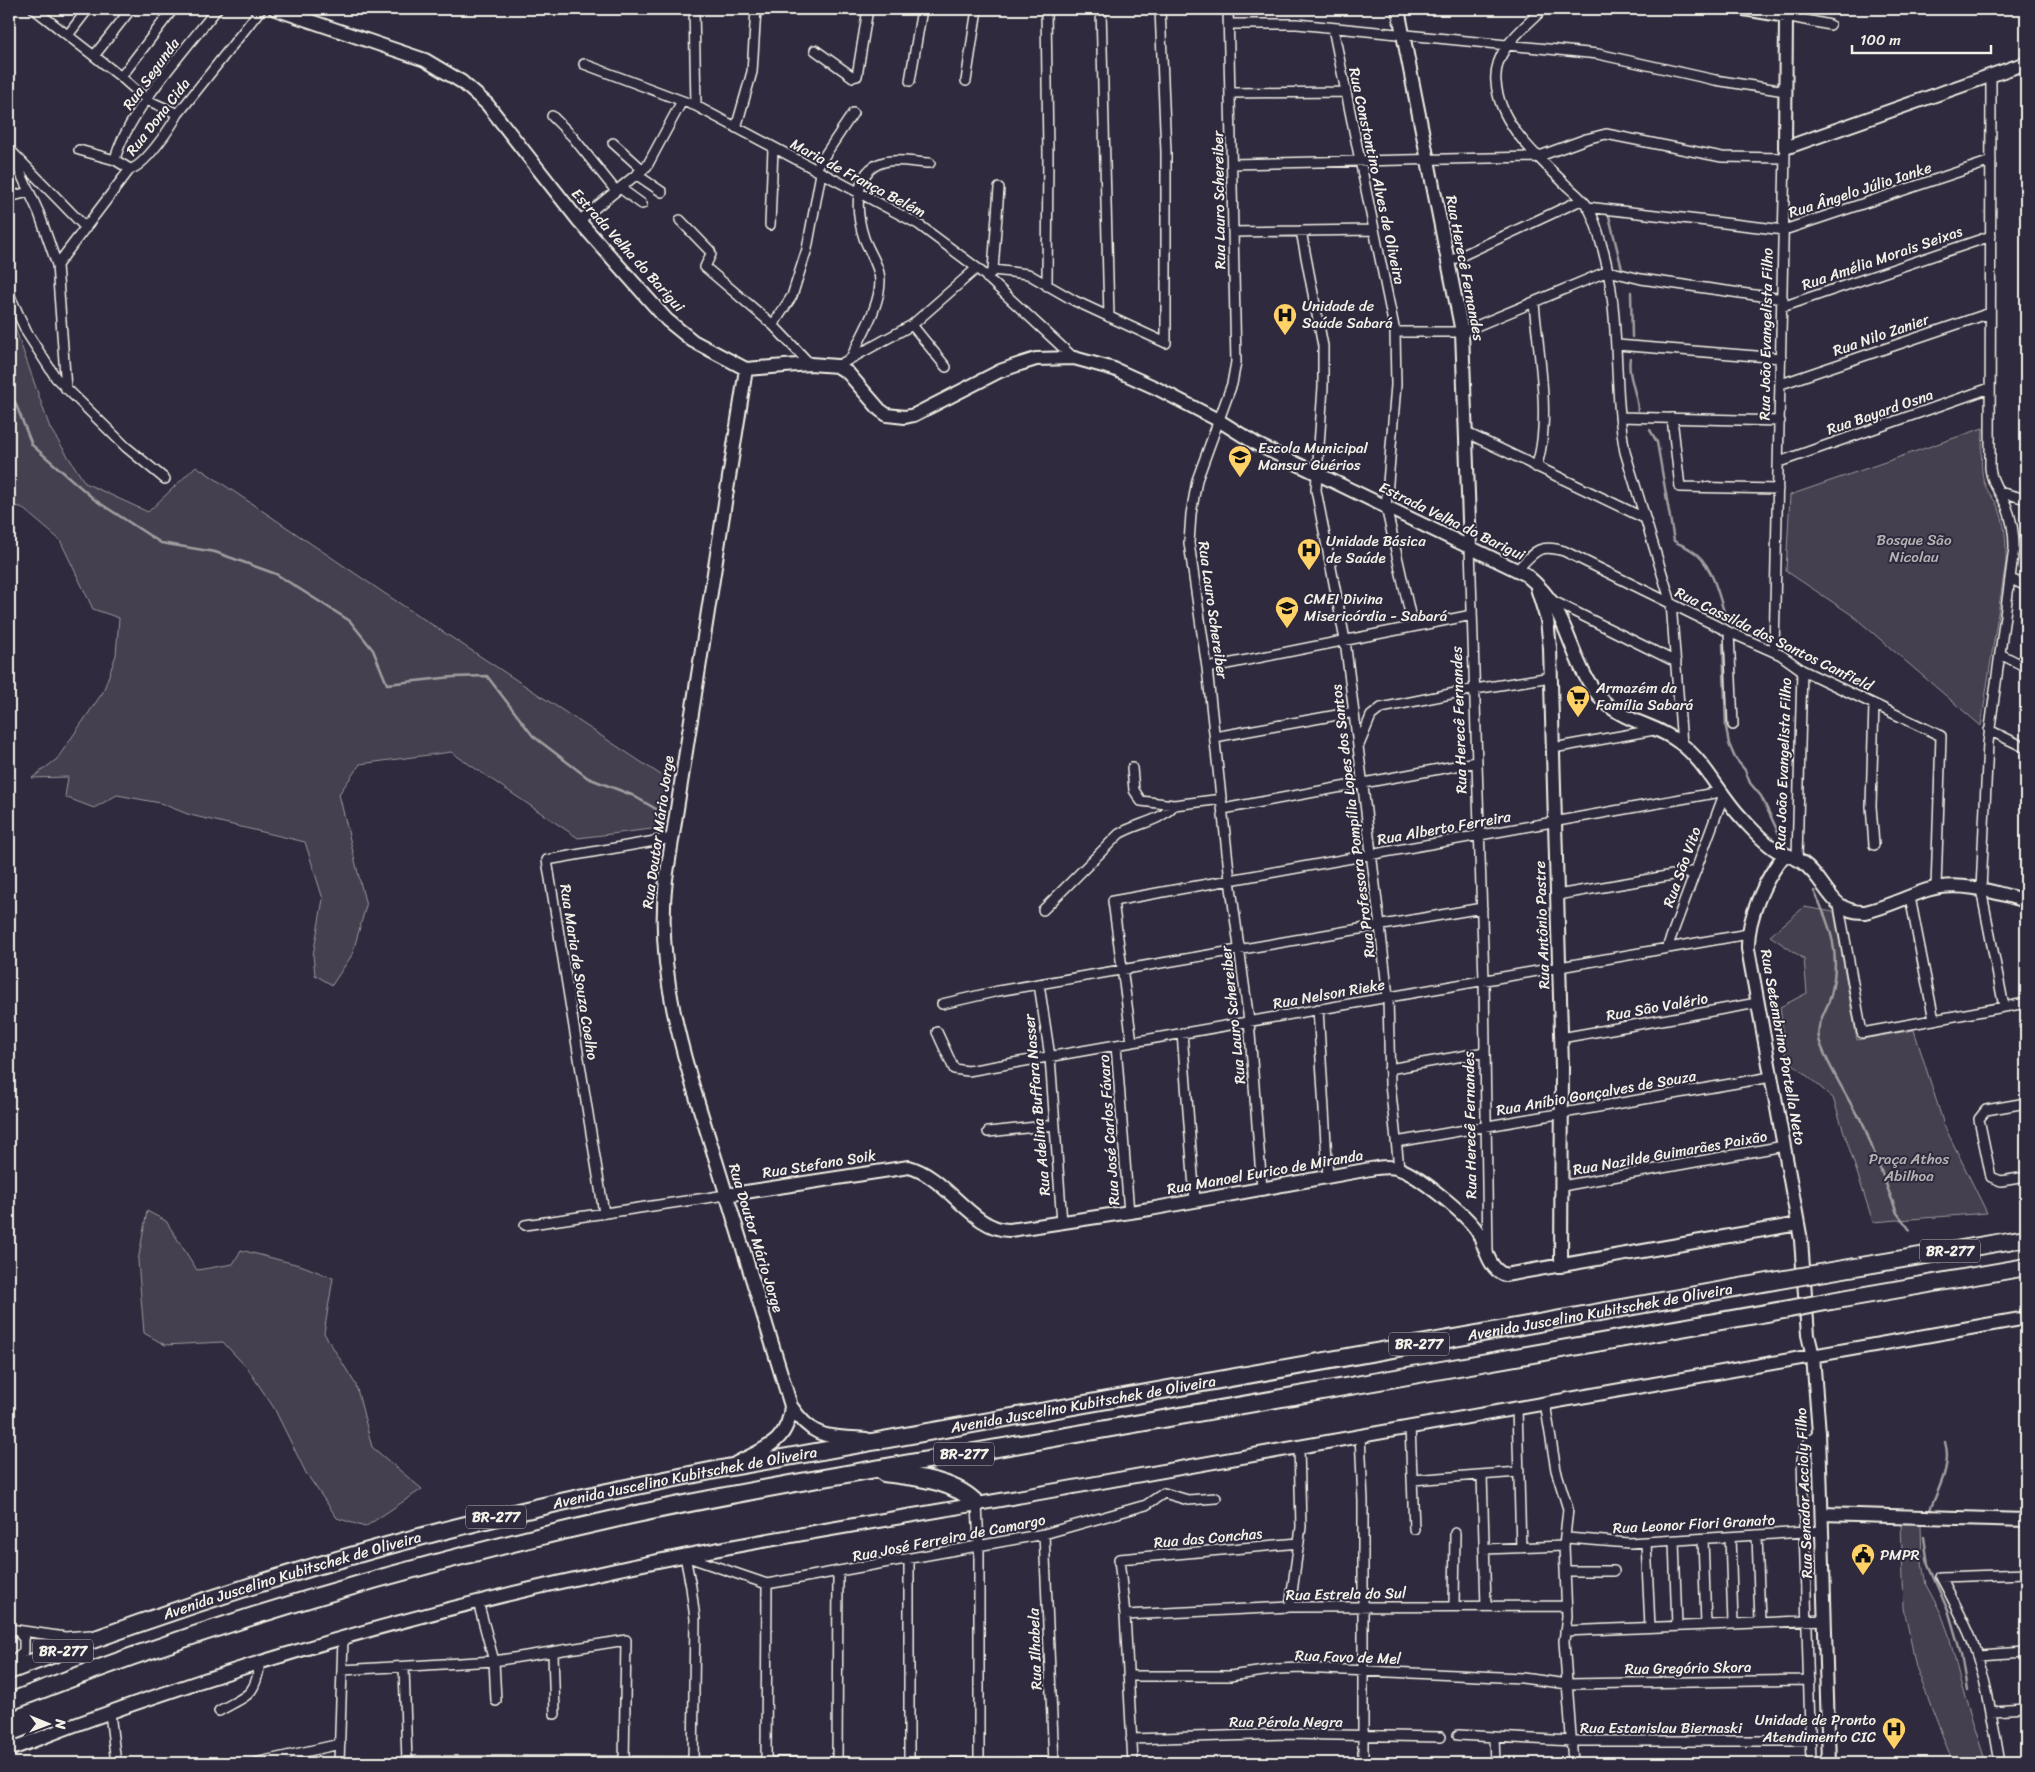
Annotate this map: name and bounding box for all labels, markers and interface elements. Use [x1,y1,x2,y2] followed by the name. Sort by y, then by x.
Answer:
[1852,22,1991,54] scale bar
[1860,27,1901,53] text: 100 m
[116,32,187,116] street label: Rua Segunda
[1341,65,1413,287] street label: Rua Constantino Alves de Oliveira
[119,72,197,162] street label: Rua Dona Cida
[1205,130,1233,270] street label: Rua Lauro Schereiber
[785,131,931,225] street label: Maria de França Belém
[1785,155,1935,225] street label: Rua Ângelo Júlio Ianke
[565,182,692,319] street label: Estrada Velha do Barigui
[1438,193,1492,343] street label: Rua Herecê Fernandes
[1798,218,1967,298] street label: Rua Amélia Morais Seixas
[1751,247,1781,421] street label: Rua João Evangelista Filho
[1302,293,1393,336] place label: Unidade de Saúde Sabará
[1272,302,1298,336] hospital icon: Unidade de Saúde Sabará
[1829,306,1934,364] street label: Rua Nilo Zanier
[1823,381,1937,442] street label: Rua Bayard Osna
[1258,435,1369,478] place label: Escola Municipal Mansur Guérios
[1227,444,1253,478] school or university icon: Escola Municipal Mansur Guérios
[1374,474,1530,568] street label: Estrada Velha do Barigui
[1876,527,1952,570] park label: Bosque São Nicolau
[1326,528,1426,571] place label: Unidade Básica de Saúde
[1296,537,1322,571] hospital icon: Unidade Básica de Saúde
[1190,539,1236,681] street label: Rua Lauro Schereiber
[1671,580,1878,699] street label: Rua Cassilda dos Santos Canfield
[1304,586,1448,629] place label: CMEI Divina Misericórdia - Sabará
[1274,595,1300,629] school or university icon: CMEI Divina Misericórdia - Sabará
[1443,646,1475,794] street label: Rua Herecê Fernandes
[1595,675,1694,718] place label: Armazém da Família Sabará
[1767,677,1799,851] street label: Rua João Evangelista Filho
[1323,682,1383,959] street label: Rua Professora Pompília Lopes dos Santos
[1565,684,1591,718] supermarket icon: Armazém da Família Sabará
[634,754,682,910] street label: Rua Doutor Mário Jorge
[1375,803,1513,853] street label: Rua Alberto Ferreira
[1655,823,1709,911] street label: Rua São Vito
[1527,860,1557,990] street label: Rua Antônio Pastre
[552,882,606,1062] street label: Rua Maria de Souza Coelho
[1213,944,1253,1085] street label: Rua Lauro Schereiber
[1753,947,1813,1147] street label: Rua Setembrino Portella Neto
[1271,971,1387,1017] street label: Rua Nelson Rieke
[1604,985,1711,1029] street label: Rua São Valério
[1016,1012,1058,1197] street label: Rua Adelina Buffara Nasser
[1456,1051,1484,1199] street label: Rua Herecê Fernandes
[1091,1053,1127,1206] street label: Rua José Carlos Fávaro
[1494,1063,1698,1123] street label: Rua Aníbio Gonçalves de Souza
[1571,1123,1770,1183] street label: Rua Nazilde Guimarães Paixão
[760,1142,879,1186] street label: Rua Stefano Soik
[1165,1142,1366,1202] street label: Rua Manoel Eurico de Miranda
[1869,1146,1949,1189] park label: Praça Athos Abilhoa
[721,1160,791,1316] street label: Rua Doutor Mário Jorge
[1920,1240,1980,1262] road number: BR-277
[1464,1276,1735,1349] street label: Avenida Juscelino Kubitschek de Oliveira
[1389,1332,1449,1356] road number: BR-277
[947,1368,1218,1441] street label: Avenida Juscelino Kubitschek de Oliveira
[1788,1407,1820,1579] street label: Rua Senador Accioly Filho
[549,1439,819,1517] street label: Avenida Juscelino Kubitschek de Oliveira
[934,1442,994,1466] road number: BR-277
[466,1505,526,1528] road number: BR-277
[850,1506,1048,1569] street label: Rua José Ferreira de Camargo
[1612,1507,1776,1541] street label: Rua Leonor Fiori Granato
[1153,1520,1264,1556] street label: Rua das Conchas
[159,1524,425,1627] street label: Avenida Juscelino Kubitschek de Oliveira
[1850,1542,1876,1576] public building icon: PMPR
[1880,1542,1920,1568] place label: PMPR
[1285,1580,1407,1608] street label: Rua Estrela do Sul
[1021,1607,1049,1690] street label: Rua Ilhabela
[33,1640,93,1662] road number: BR-277
[1295,1642,1402,1672] street label: Rua Favo de Mel
[1624,1654,1752,1682] street label: Rua Gregório Skora
[22,1700,72,1750] north arrow
[1755,1707,1877,1750] place label: Unidade de Pronto Atendimento CIC
[1229,1709,1343,1735] street label: Rua Pérola Negra
[1580,1715,1743,1741] street label: Rua Estanislau Biernaski
[1881,1716,1907,1750] hospital icon: Unidade de Pronto Atendimento CIC
[48,1718,73,1730] text: N

